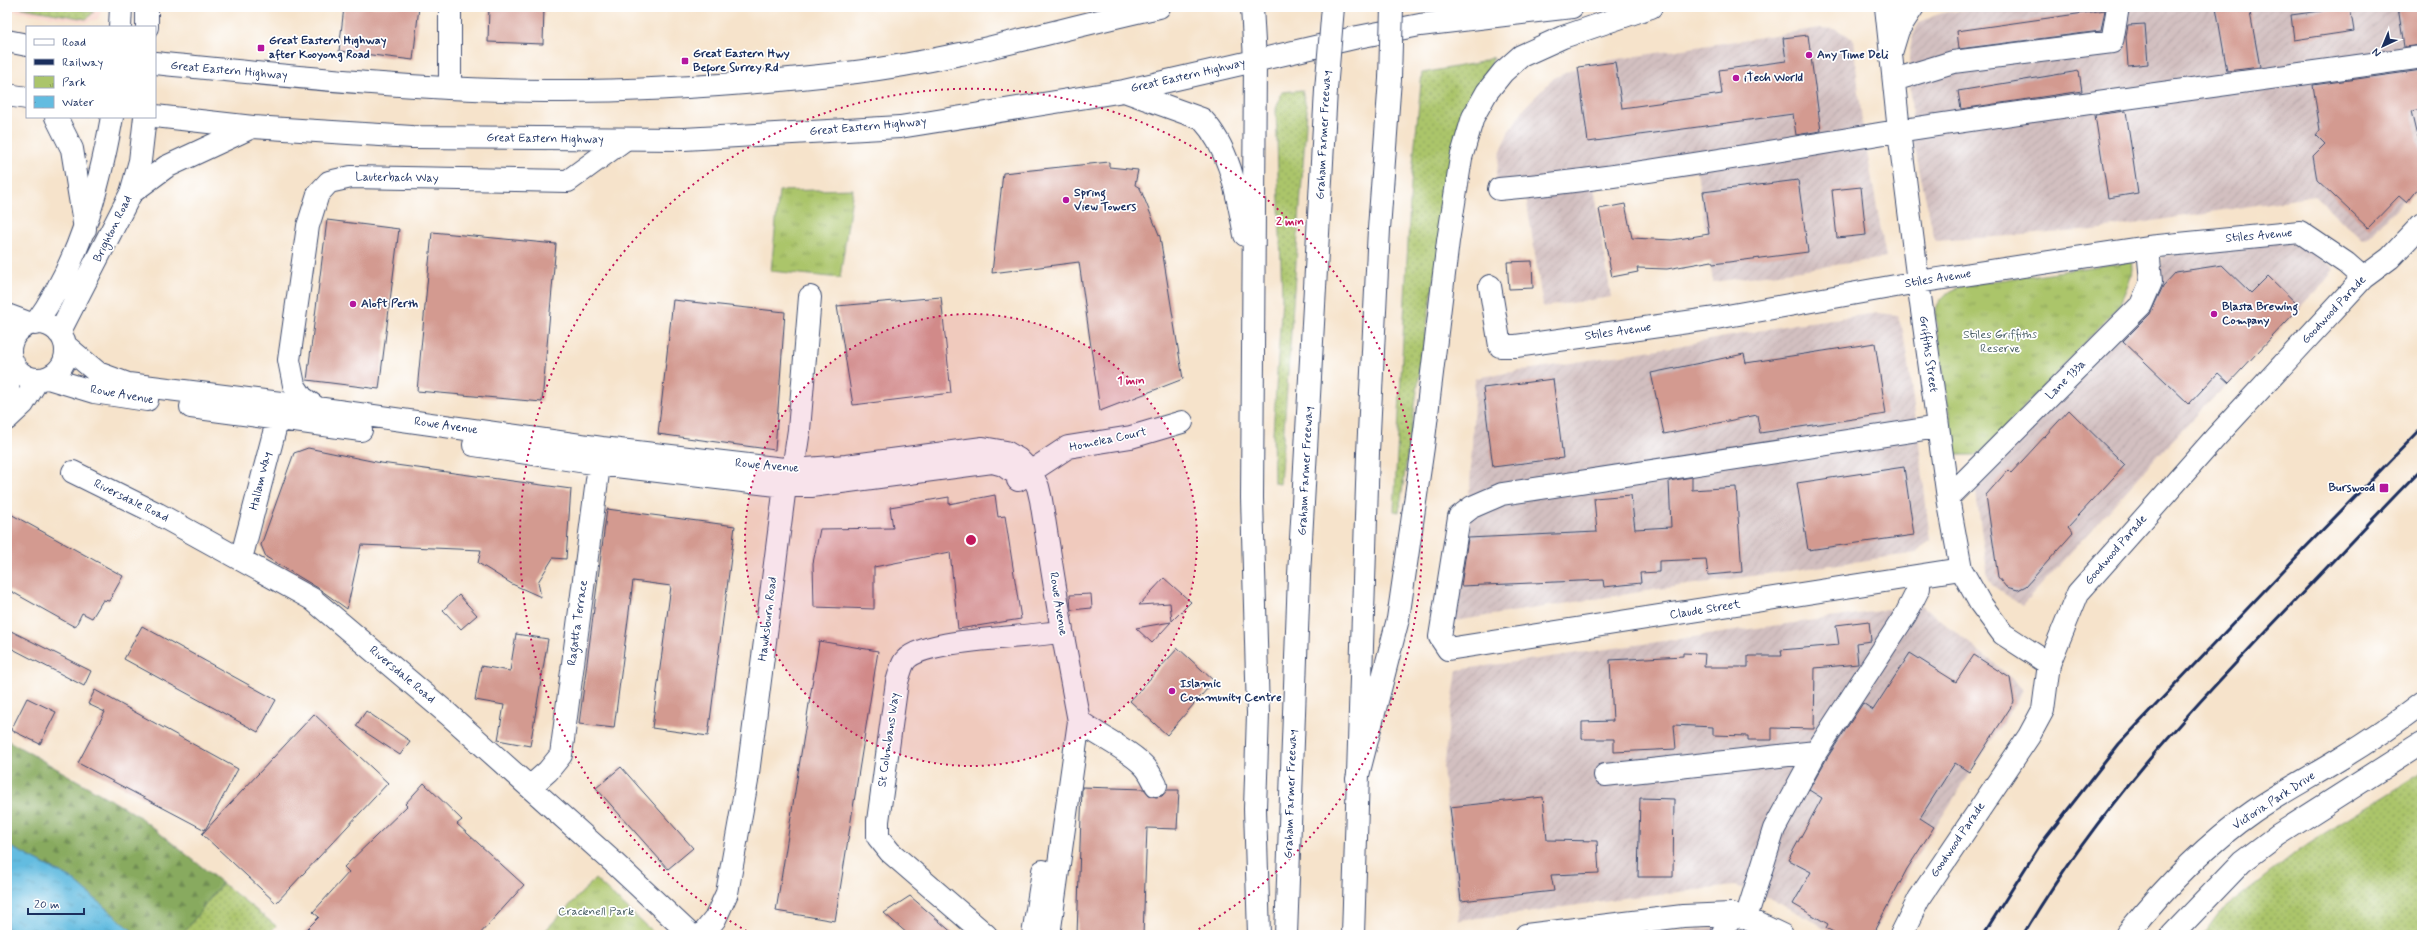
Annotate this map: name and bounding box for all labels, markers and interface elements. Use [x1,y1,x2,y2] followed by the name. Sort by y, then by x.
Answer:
[26,26,156,118] legend
[2363,26,2403,66] north arrow
[269,33,387,63] place label: Great Eastern Highway after Kooyong Road
[62,35,86,51] text: Road
[256,43,266,53] marker: Great Eastern Highway after Kooyong Road
[2369,45,2384,60] text: N
[693,46,790,77] place label: Great Eastern Hwy Before Surrey Rd
[1817,47,1888,63] place label: Any Time Deli
[1804,50,1814,60] marker: Any Time Deli
[62,55,104,71] text: Railway
[1129,55,1247,97] street label: Great Eastern Highway
[680,56,690,66] marker: Great Eastern Hwy Before Surrey Rd
[170,58,288,84] street label: Great Eastern Highway
[1313,70,1335,200] street label: Graham Farmer Freeway
[1744,70,1803,86] place label: iTech World
[1731,73,1741,83] marker: iTech World
[62,75,86,91] text: Park
[62,95,94,111] text: Water
[809,114,927,140] street label: Great Eastern Highway
[486,130,604,148] street label: Great Eastern Highway
[355,169,439,187] street label: Lauterbach Way
[1074,185,1136,215] place label: Spring View Towers
[90,193,136,265] street label: Brighton Road
[1061,195,1071,205] marker: Spring View Towers
[1276,214,1304,230] text: 2 min
[2225,225,2293,247] street label: Stiles Avenue
[1904,266,1972,292] street label: Stiles Avenue
[2298,272,2370,348] street label: Goodwood Parade
[361,296,418,312] place label: Aloft Perth
[348,299,358,309] marker: Aloft Perth
[2222,299,2298,329] place label: Blasta Brewing Company
[2209,309,2219,319] marker: Blasta Brewing Company
[1915,315,1941,394] street label: Griffiths Street
[1584,319,1652,345] street label: Stiles Avenue
[1963,327,2038,357] park label: Stiles Griffiths Reserve
[2042,356,2090,404] street label: Lane 133a
[1117,373,1145,389] text: 1 min
[89,382,155,409] street label: Rowe Avenue
[1295,406,1317,536] street label: Graham Farmer Freeway
[413,414,479,438] street label: Rowe Avenue
[1068,424,1148,456] street label: Homelea Court
[246,450,276,512] street label: Hallam Way
[734,455,800,477] street label: Rowe Avenue
[91,476,171,526] street label: Riversdale Road
[2328,480,2375,496] place label: Burswood
[2378,482,2390,494] marker: Burswood
[2081,512,2151,588] street label: Goodwood Parade
[964,533,978,547] centre of rings
[1045,571,1071,637] street label: Rowe Avenue
[755,576,781,662] street label: Hawksburn Road
[564,579,593,667] street label: Ragatta Terrace
[1669,597,1741,623] street label: Claude Street
[366,643,438,707] street label: Riversdale Road
[1180,676,1282,706] place label: Islamic Community Centre
[1167,686,1177,696] marker: Islamic Community Centre
[874,691,904,788] street label: St Columbans Way
[1281,729,1301,859] street label: Graham Farmer Freeway
[2229,768,2319,834] street label: Victoria Park Drive
[1927,799,1989,881] street label: Goodwood Parade
[28,890,84,916] scale bar
[34,897,60,913] text: 20 m
[558,904,634,920] park label: Cracknell Park

